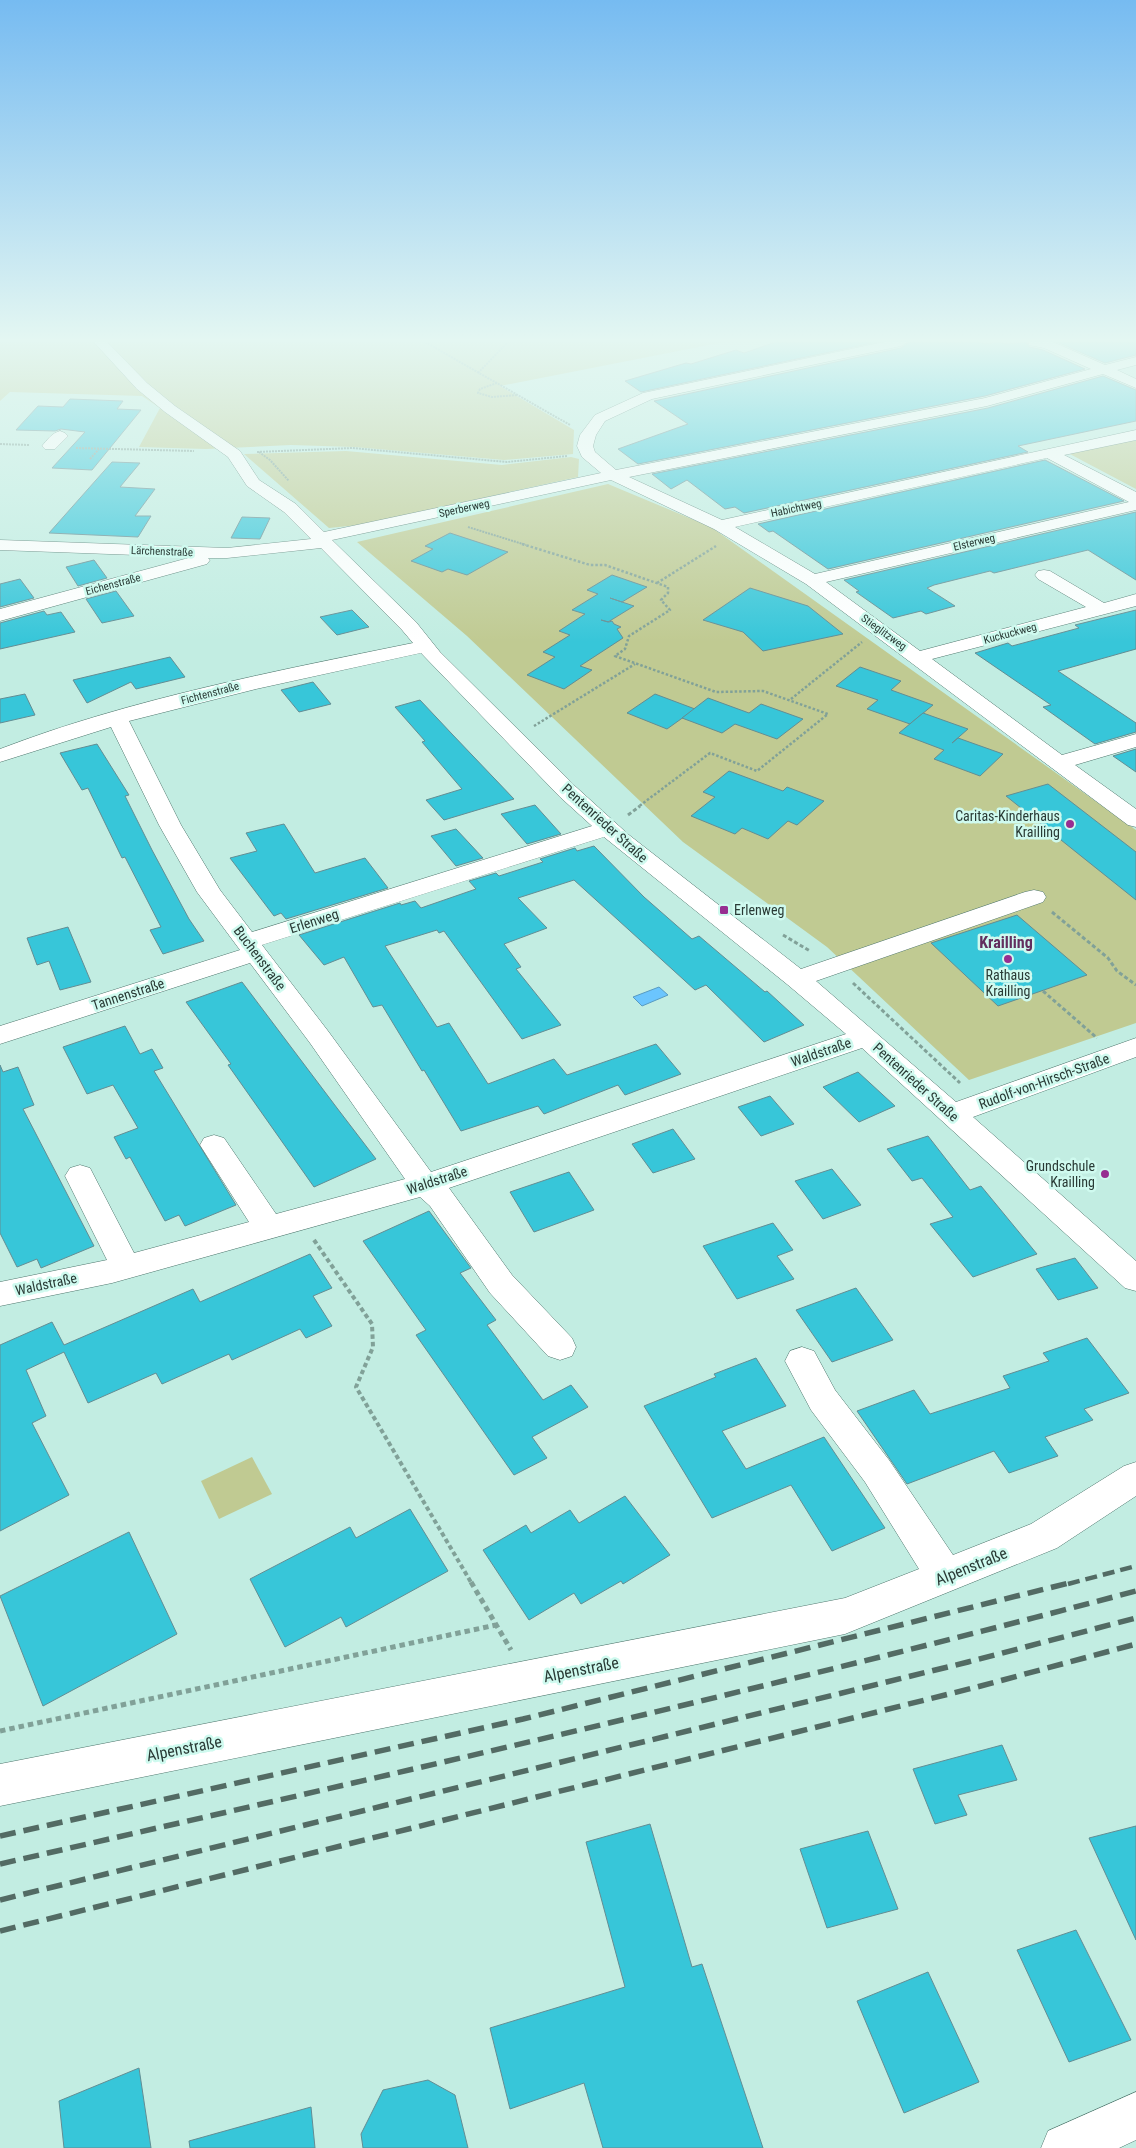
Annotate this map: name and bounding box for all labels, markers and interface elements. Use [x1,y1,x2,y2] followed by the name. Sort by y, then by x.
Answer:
[438,497,491,520] street label: Sperberweg
[770,497,823,520] street label: Habichtweg
[952,531,996,554] street label: Elsterweg
[131,544,193,559] street label: Lärchenstraße
[84,571,142,598] street label: Eichenstraße
[858,612,909,653] street label: Stieglitzweg
[982,620,1038,647] street label: Kuckuckweg
[180,680,241,707] street label: Fichtenstraße
[559,780,651,866] street label: Pentenrieder Straße
[955,808,1060,840] place label: Caritas-Kinderhaus Krailling
[1064,818,1076,830] marker: Caritas-Kinderhaus Krailling
[734,902,784,918] place label: Erlenweg
[718,904,730,916] marker: Erlenweg
[288,906,340,936] street label: Erlenweg
[231,923,290,994] street label: Buchenstraße
[979,933,1033,952] district label: Krailling
[1002,953,1014,965] marker: Rathaus Krailling
[986,967,1030,999] place label: Rathaus Krailling
[90,975,167,1013] street label: Tannenstraße
[789,1034,854,1070] street label: Waldstraße
[870,1039,962,1125] street label: Pentenrieder Straße
[977,1050,1112,1112] street label: Rudolf-von-Hirsch-Straße
[1026,1158,1095,1190] place label: Grundschule Krailling
[405,1163,470,1197] street label: Waldstraße
[1099,1168,1111,1180] marker: Grundschule Krailling
[14,1270,79,1298] street label: Waldstraße
[932,1543,1010,1590] street label: Alpenstraße
[542,1653,620,1686] street label: Alpenstraße
[145,1732,223,1765] street label: Alpenstraße

